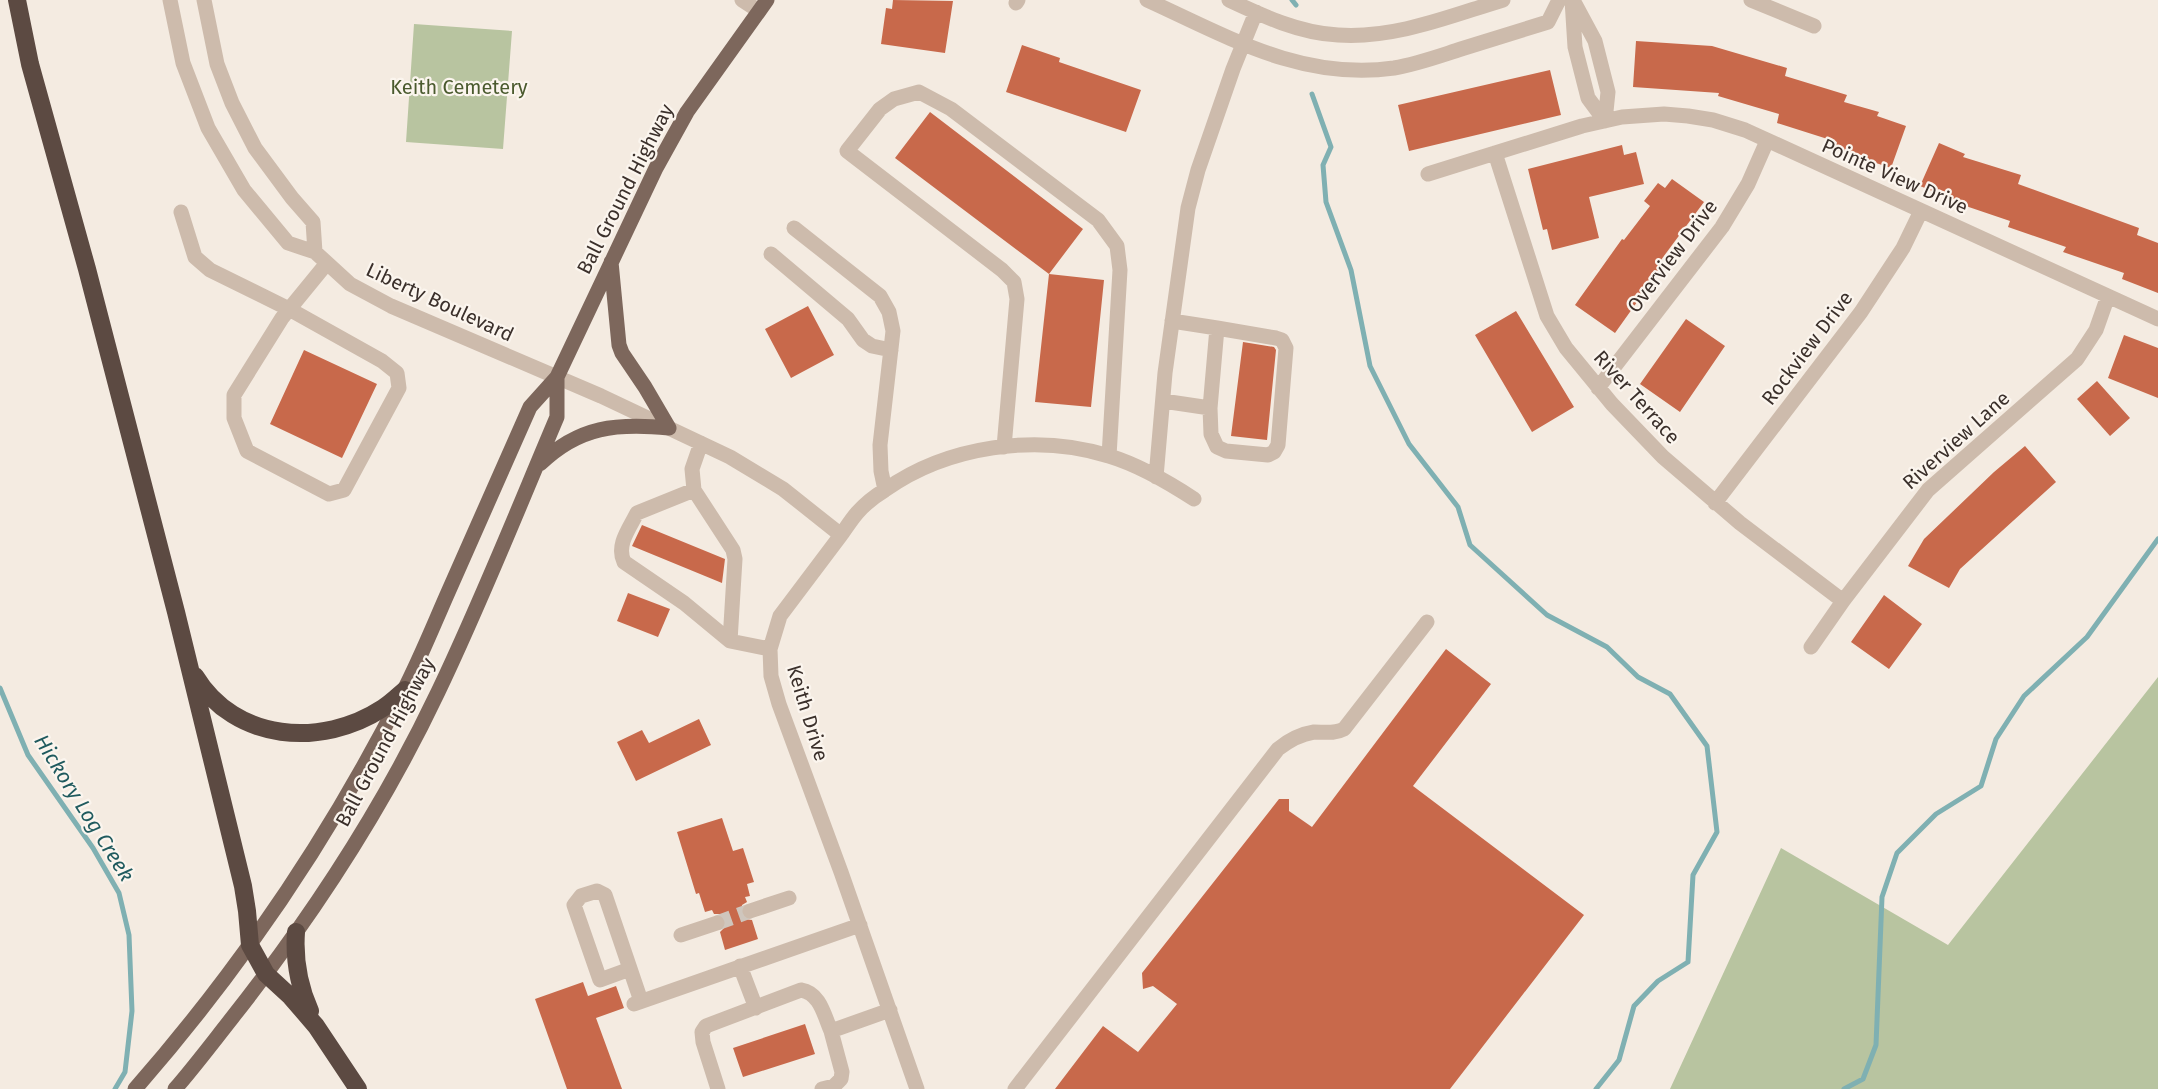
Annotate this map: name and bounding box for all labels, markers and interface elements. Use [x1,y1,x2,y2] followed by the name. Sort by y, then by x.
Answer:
[390,75,528,99] park label: Keith Cemetery
[572,100,678,278] street label: Ball Ground Highway
[1818,133,1972,219] street label: Pointe View Drive
[1622,195,1722,317] street label: Overview Drive
[362,257,518,347] street label: Liberty Boulevard
[1756,286,1858,410] street label: Rockview Drive
[1589,345,1685,449] street label: River Terrace
[1898,386,2014,494] street label: Riverview Lane
[330,653,440,831] street label: Ball Ground Highway
[782,662,834,764] street label: Keith Drive
[28,730,140,886] water label: Hickory Log Creek

